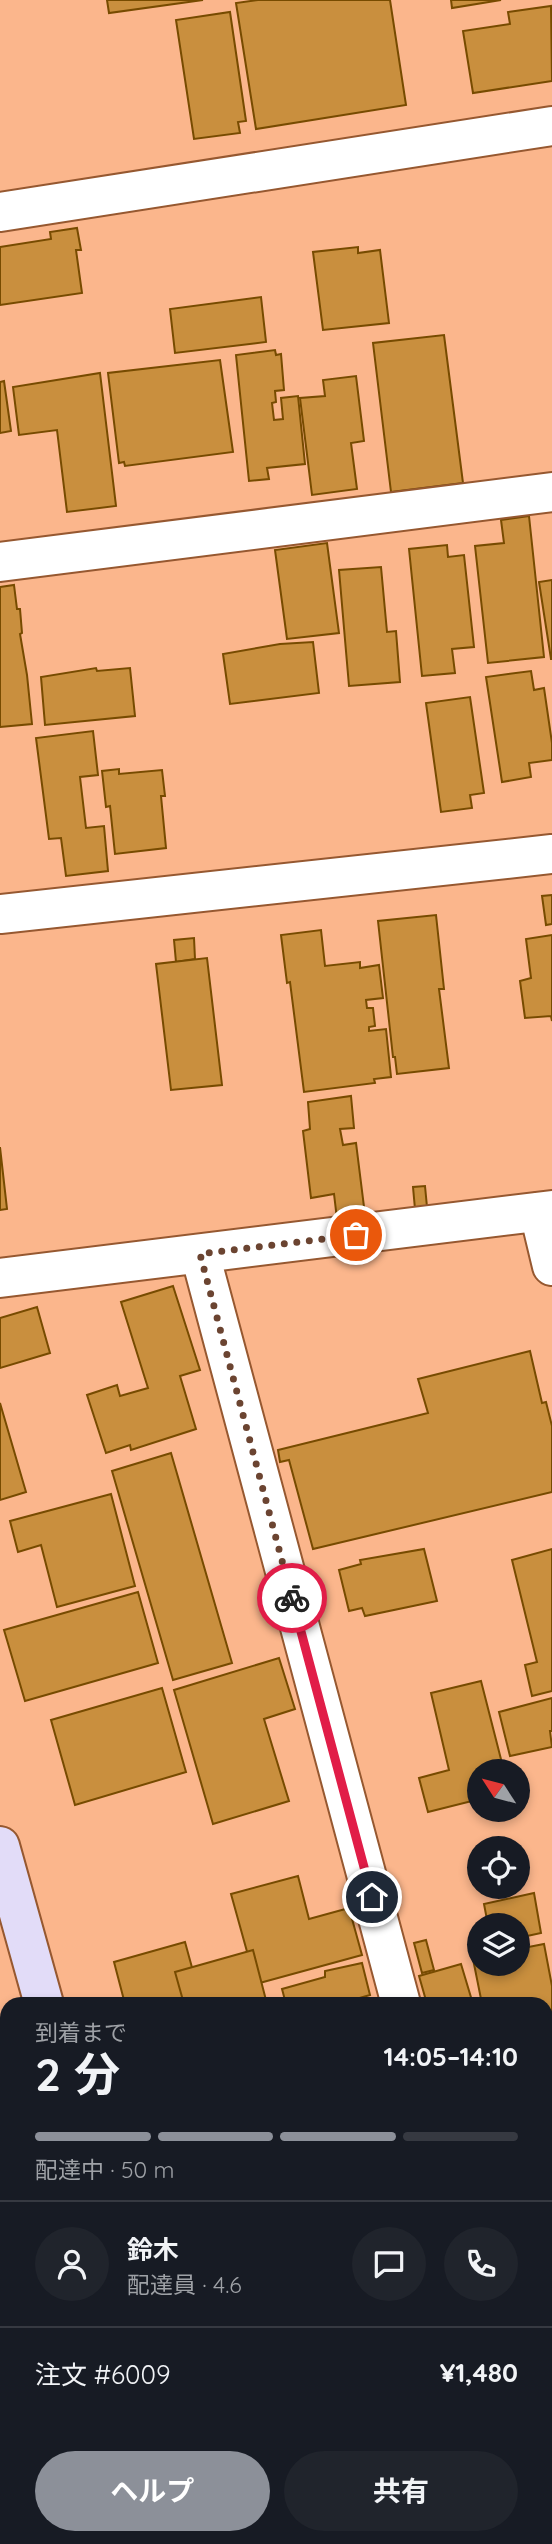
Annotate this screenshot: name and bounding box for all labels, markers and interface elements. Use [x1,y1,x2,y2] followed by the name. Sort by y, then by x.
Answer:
[326,1205,386,1265] pin
[337,1216,375,1254] icon: bag
[257,1563,327,1633] courier
[273,1579,311,1617] icon: bike
[467,1759,530,1822] north arrow
[467,1759,530,1976] map controls
[467,1836,530,1899] button: locate
[342,1867,402,1927] pin
[353,1878,391,1916] icon: home
[467,1913,530,1976] button: layers
[35,2018,127,2047] text: 到着まで
[384,2040,518,2073] text: 14:05–14:10
[35,2045,120,2103] text: 2 分
[35,2155,175,2184] text: 配達中 · 50 m
[35,2227,109,2301] button: person
[352,2227,426,2301] button: chat
[444,2227,518,2301] button: phone
[127,2233,179,2266] text: 鈴木
[127,2270,242,2299] text: 配達員 · 4.6
[440,2356,518,2389] text: ¥1,480
[35,2358,171,2391] text: 注文 #6009
[35,2451,270,2531] button: ヘルプ
[284,2451,518,2531] button: 共有

